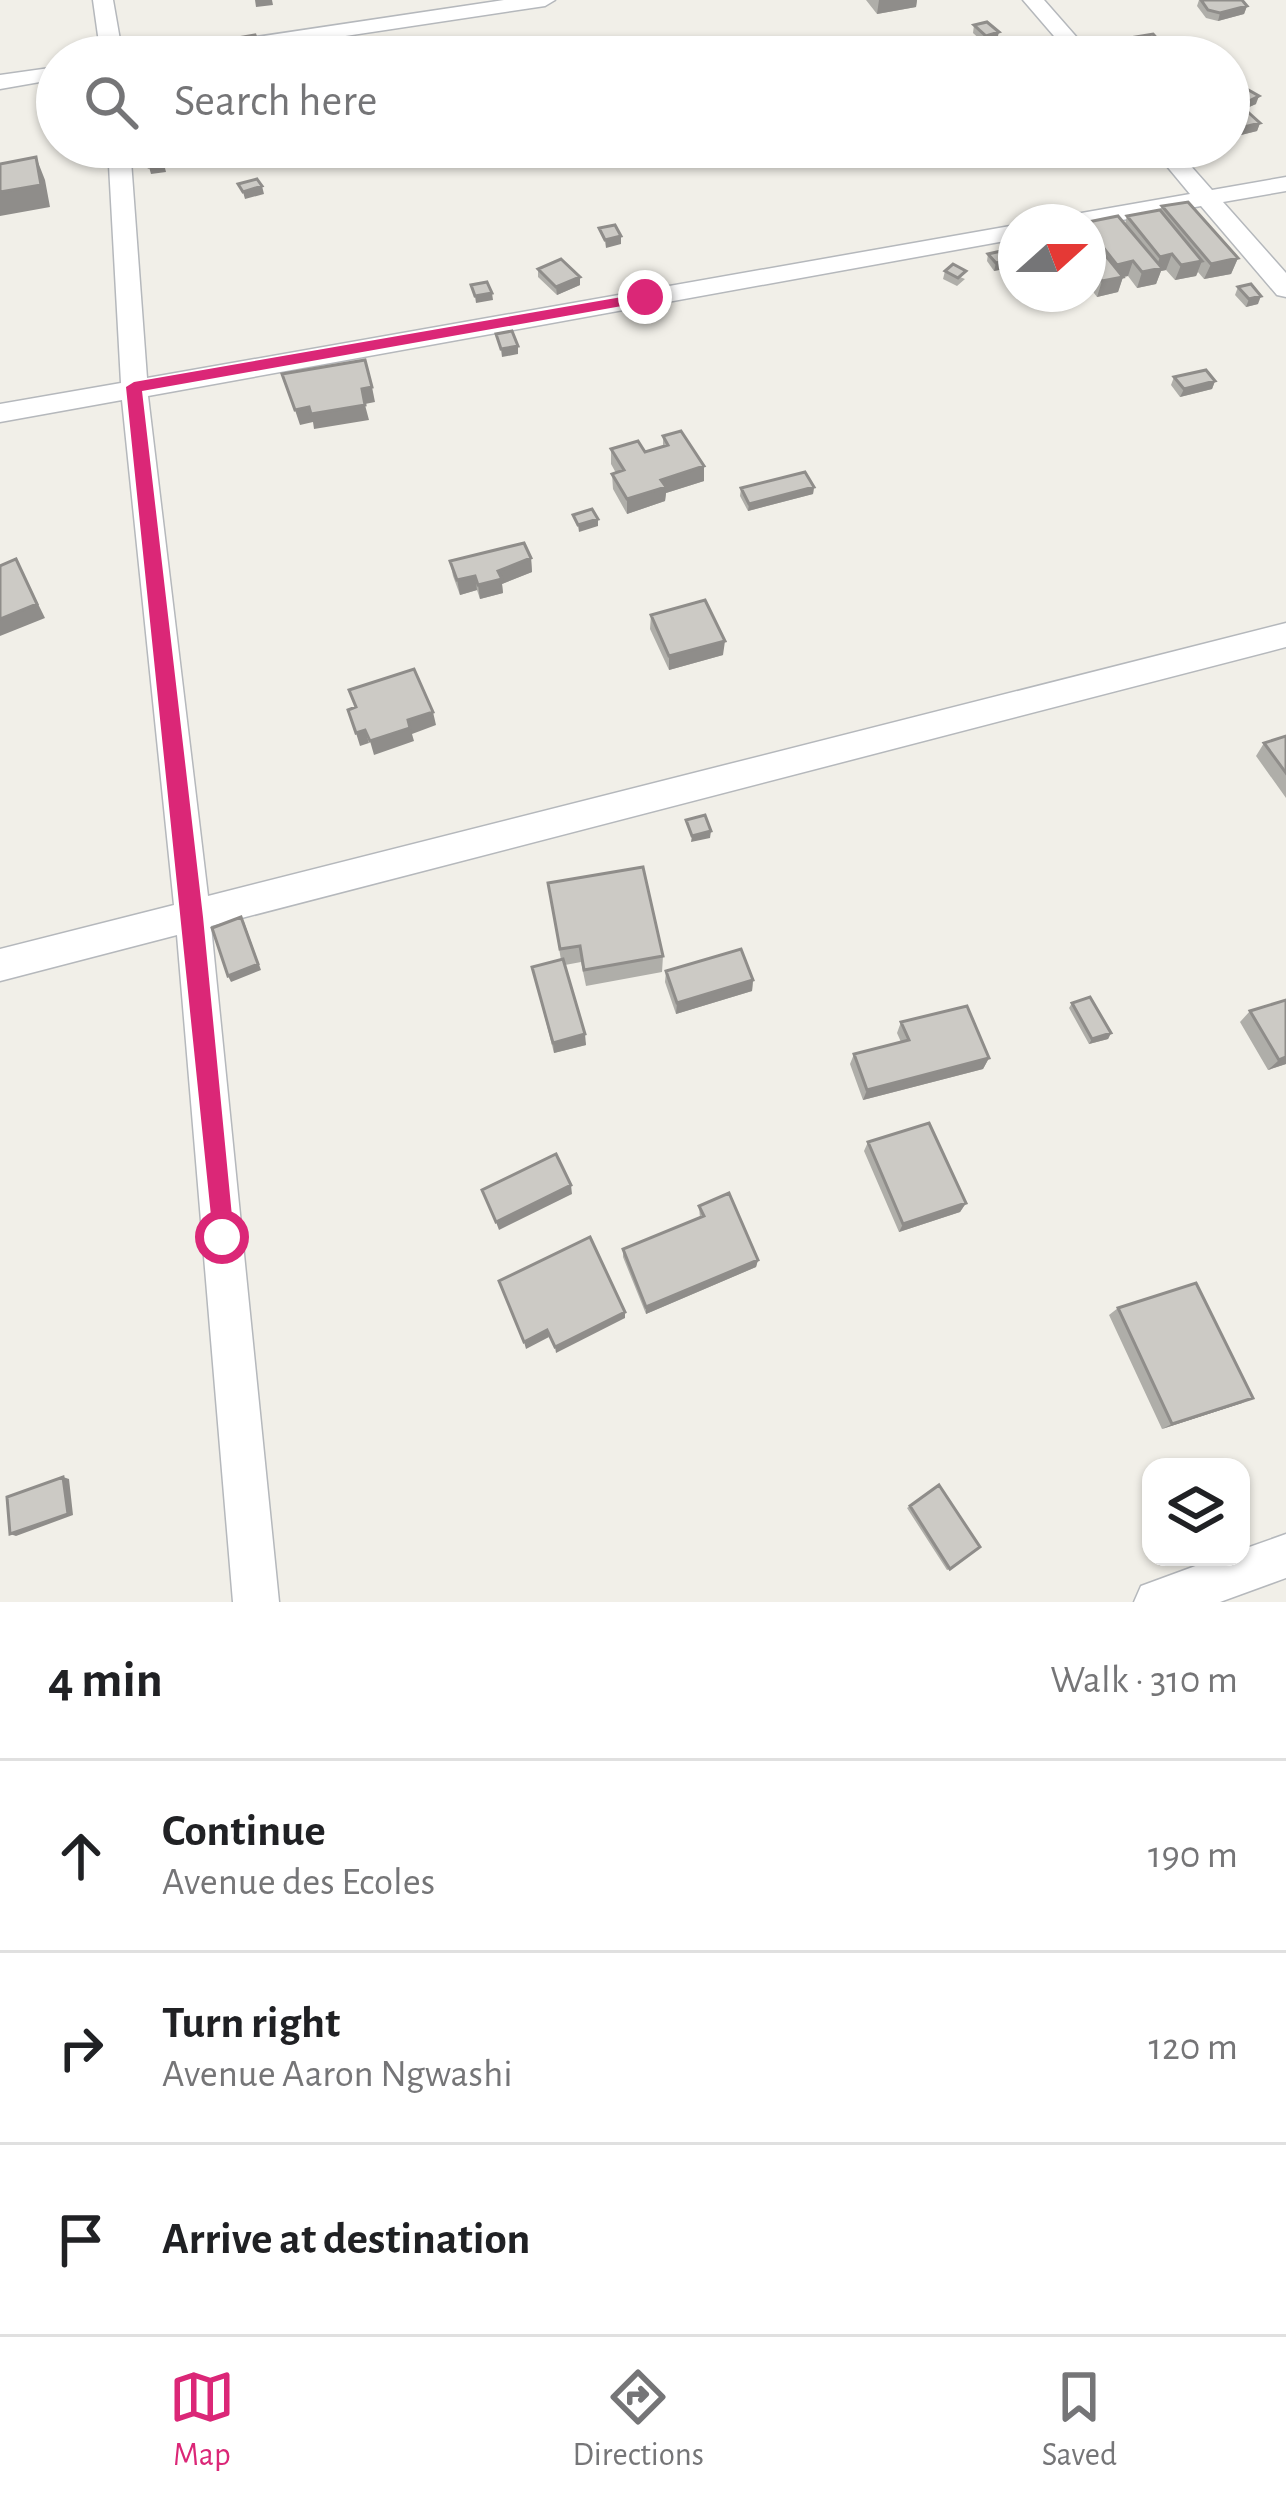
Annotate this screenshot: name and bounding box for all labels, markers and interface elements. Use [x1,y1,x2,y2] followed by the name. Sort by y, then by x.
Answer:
[36,36,1250,168] search box
[78,69,144,135] icon: search
[174,79,377,124] text: Search here
[998,204,1106,312] north arrow
[618,270,672,324] route end
[195,1210,249,1264] route start
[1142,1458,1250,1566] map controls
[1142,1458,1250,1566] button: layers
[48,1655,163,1706] text: 4 min
[1050,1661,1238,1700] text: Walk · 310 m
[162,1809,326,1854] text: Continue
[48,1823,114,1889] icon: ahead
[1148,1836,1238,1875] text: 190 m
[162,1863,435,1902] text: Avenue des Ecoles
[162,2001,340,2046] text: Turn right
[48,2015,114,2081] icon: right
[1149,2028,1238,2067] text: 120 m
[162,2055,513,2094] text: Avenue Aaron Ngwashi
[48,2207,114,2273] icon: arrive
[162,2217,530,2262] text: Arrive at destination
[169,2364,235,2476] tab: Map
[572,2364,704,2476] tab: Directions
[1042,2364,1117,2476] tab: Saved

